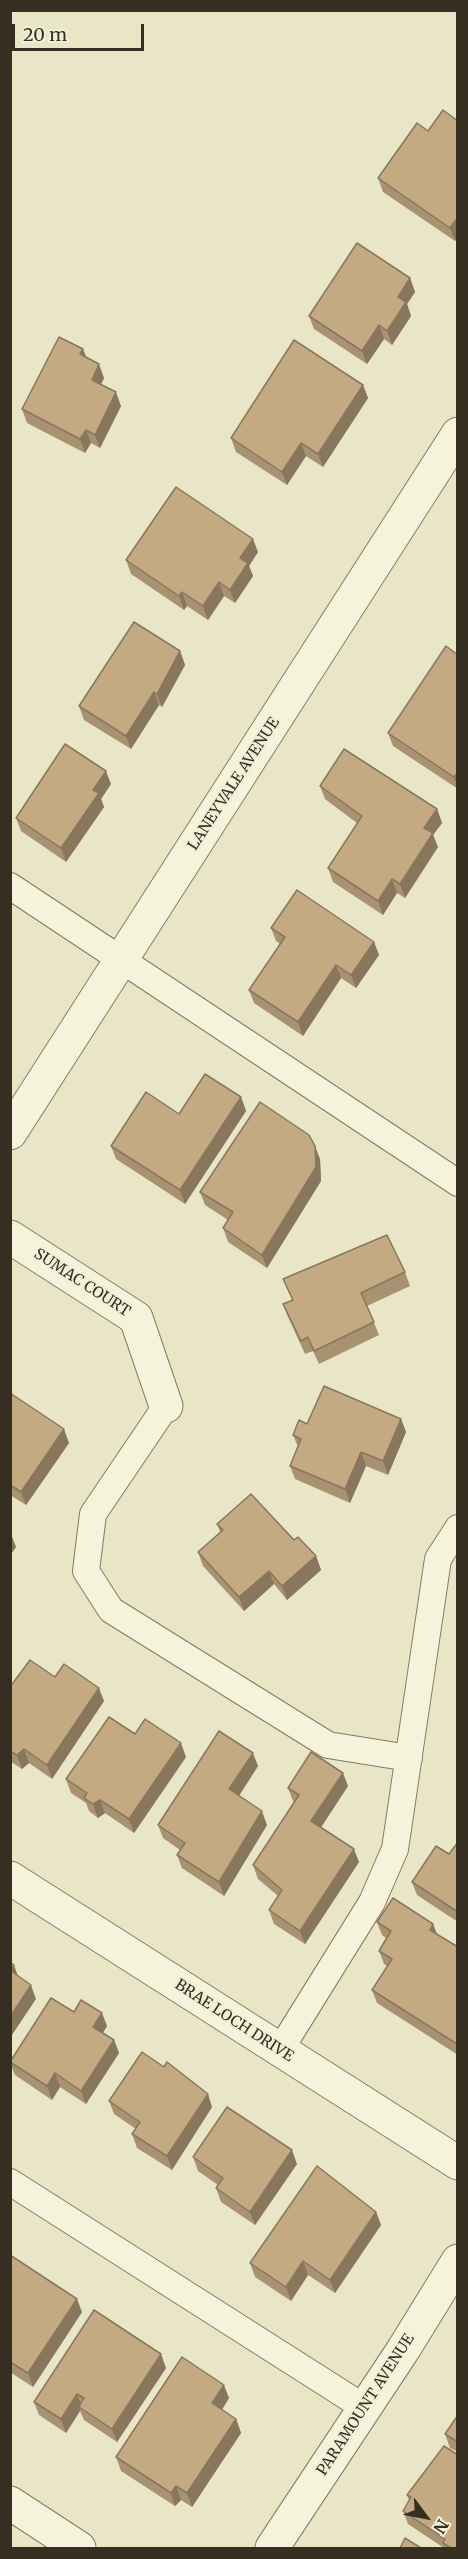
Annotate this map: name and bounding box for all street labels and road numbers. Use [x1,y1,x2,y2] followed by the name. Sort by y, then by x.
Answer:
[184,714,284,854] street label: LANEYVALE AVENUE
[30,1245,134,1321] street label: SUMAC COURT
[171,1976,297,2066] street label: BRAE LOCH DRIVE
[314,2331,418,2479] street label: PARAMOUNT AVENUE

